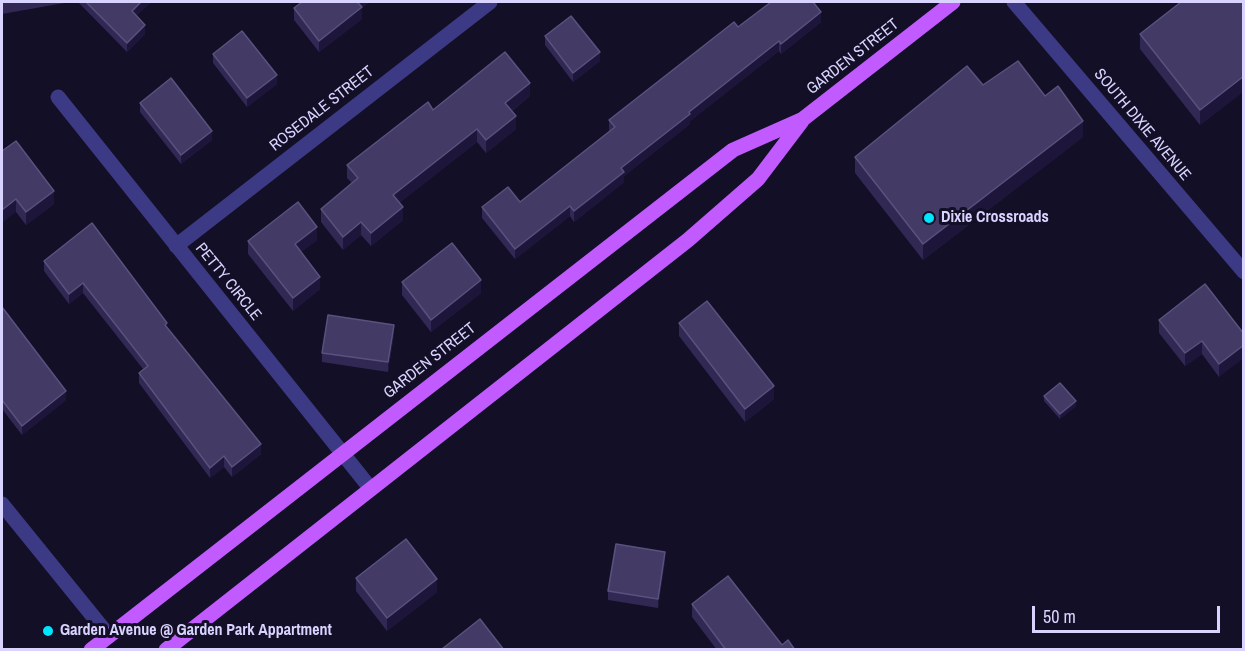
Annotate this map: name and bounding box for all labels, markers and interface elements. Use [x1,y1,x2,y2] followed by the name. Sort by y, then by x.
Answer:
[803,15,903,99] street label: GARDEN STREET
[266,62,378,156] street label: ROSEDALE STREET
[1089,65,1195,185] street label: SOUTH DIXIE AVENUE
[941,208,1049,228] place label: Dixie Crossroads
[922,211,936,225] marker: Dixie Crossroads
[191,239,265,325] street label: PETTY CIRCLE
[380,319,480,403] street label: GARDEN STREET
[1035,594,1222,632] scale bar
[1043,604,1076,629] text: 50 m
[60,621,332,641] place label: Garden Avenue @ Garden Park Appartment
[41,624,55,638] marker: Garden Avenue @ Garden Park Appartment

